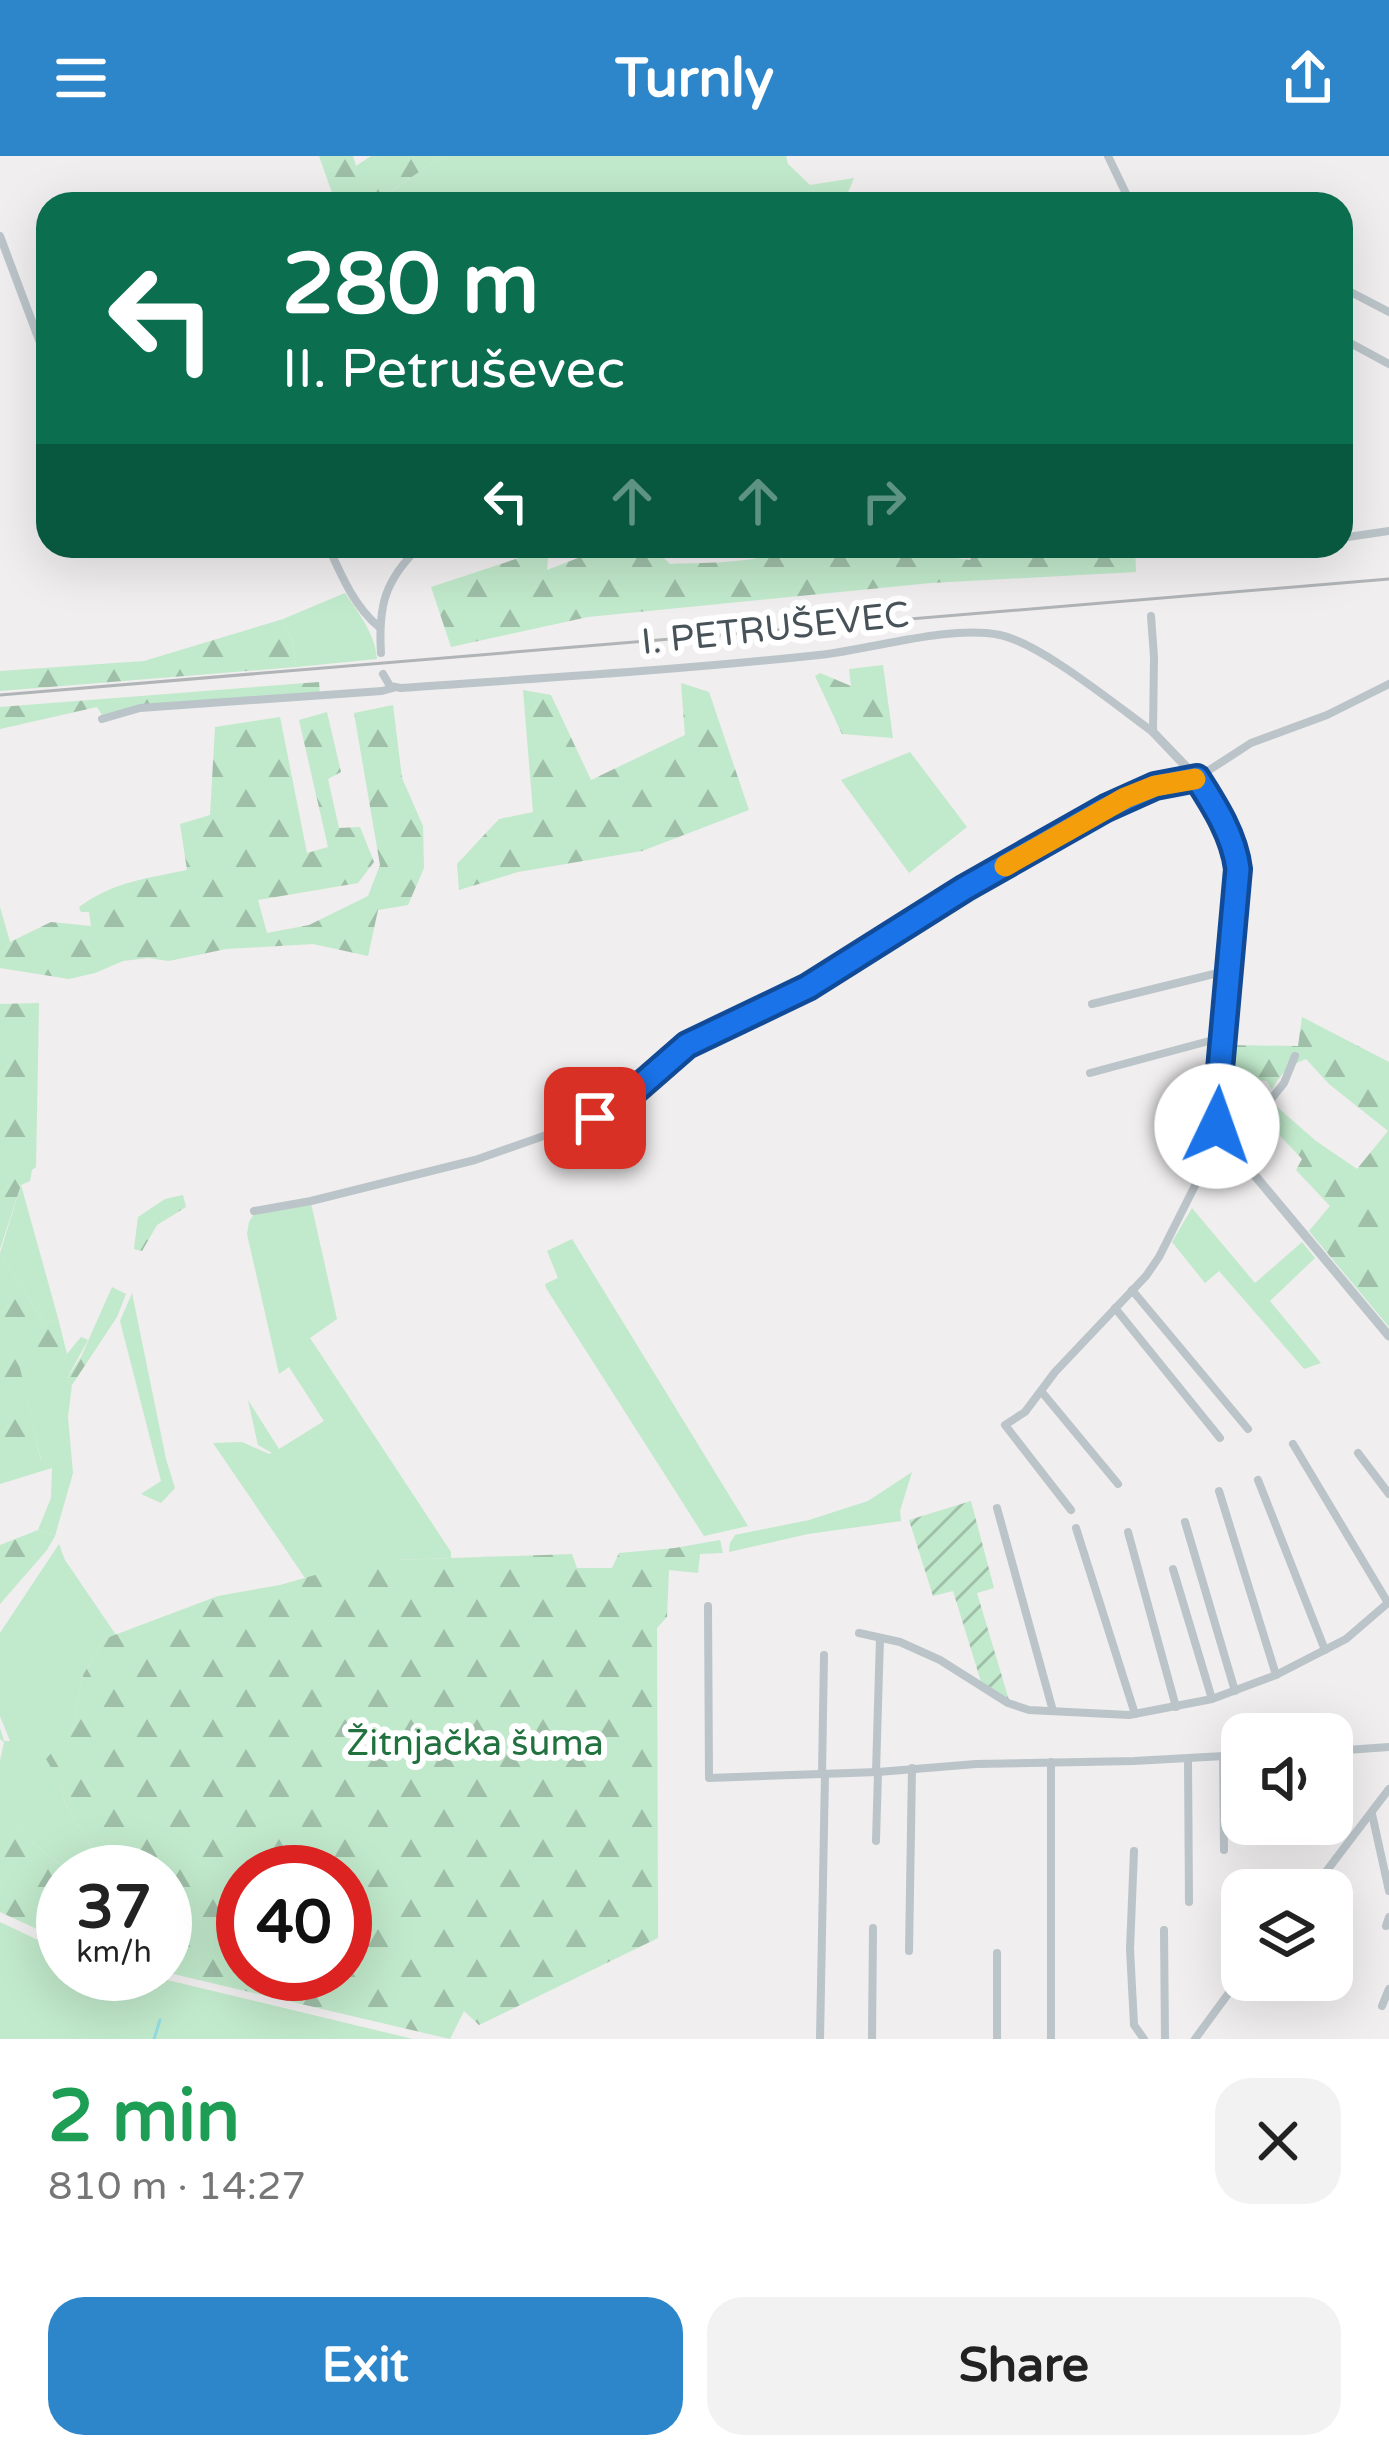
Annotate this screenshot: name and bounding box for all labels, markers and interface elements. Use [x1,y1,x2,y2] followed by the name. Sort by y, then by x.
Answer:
[48,45,114,111] icon: menu
[1275,45,1341,111] icon: share
[615,46,774,111] text: Turnly
[282,235,539,336] text: 280 m
[84,240,240,396] icon: left
[282,337,625,402] text: II. Petruševec
[473,468,539,534] icon: left
[599,468,665,534] icon: ahead
[725,468,791,534] icon: ahead
[851,468,917,534] icon: right
[639,593,911,664] street label: I. PETRUŠEVEC
[1154,1063,1280,1189] position arrow
[544,1067,646,1169] pin
[562,1085,628,1151] icon: arrive
[1221,1713,1353,2001] map controls
[1221,1713,1353,1845] button: sound
[346,1722,604,1765] park label: Žitnjačka šuma
[216,1845,372,2001] speed limit sign: 40
[1221,1869,1353,2001] button: layers
[76,1872,152,1944] text: 37
[76,1934,152,1971] text: km/h
[48,2074,240,2161] text: 2 min
[1215,2078,1341,2204] button: close
[48,2163,306,2210] text: 810 m · 14:27
[48,2297,683,2435] button: Exit
[707,2297,1341,2435] button: Share

